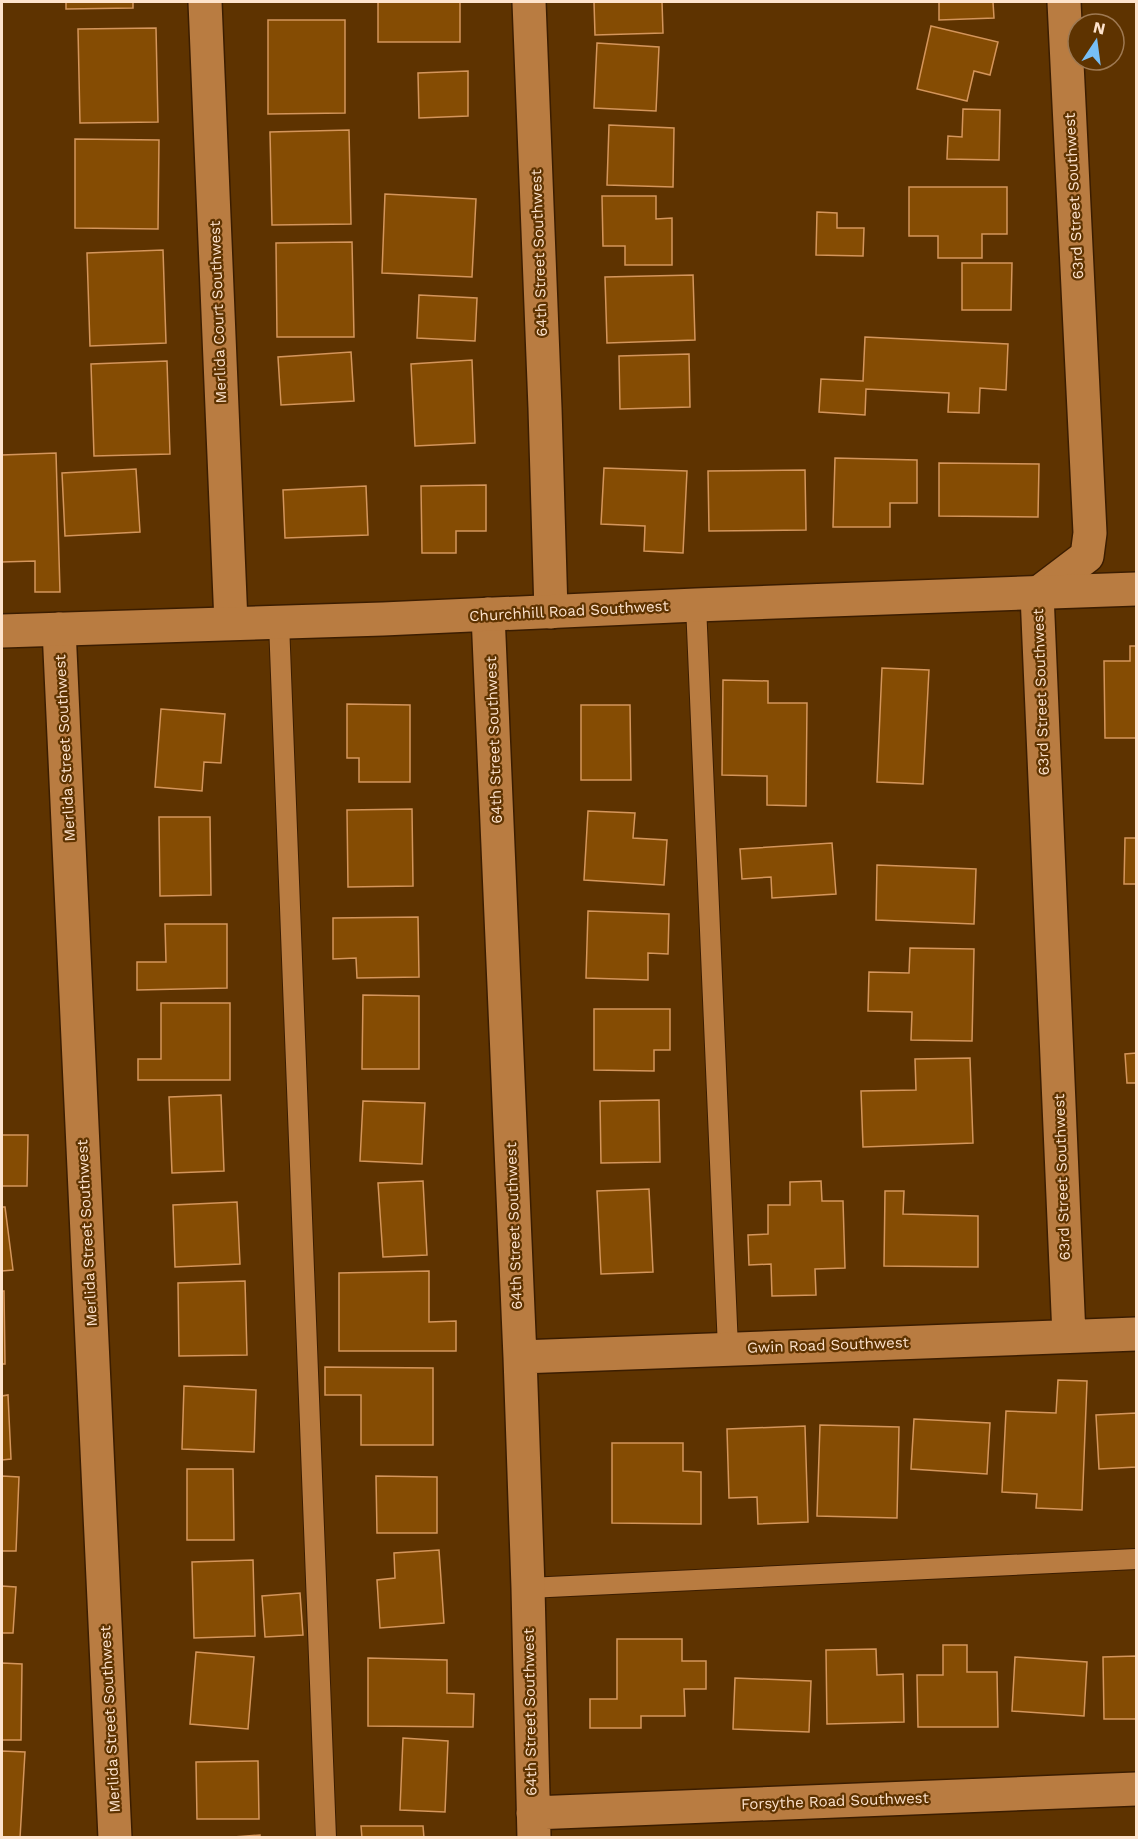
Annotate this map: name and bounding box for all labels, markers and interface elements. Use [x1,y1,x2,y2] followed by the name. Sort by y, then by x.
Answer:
[1066,12,1126,72] north arrow
[1091,17,1107,38] text: N
[1061,111,1087,280] street label: 63rd Street Southwest
[527,168,551,337] street label: 64th Street Southwest
[206,220,230,404] street label: Merlida Court Southwest
[469,597,670,625] street label: Churchhill Road Southwest
[1029,608,1053,776] street label: 63rd Street Southwest
[51,653,79,842] street label: Merlida Street Southwest
[482,655,506,824] street label: 64th Street Southwest
[1050,1093,1074,1261] street label: 63rd Street Southwest
[73,1138,101,1327] street label: Merlida Street Southwest
[502,1141,526,1310] street label: 64th Street Southwest
[747,1333,910,1357] street label: Gwin Road Southwest
[96,1624,124,1813] street label: Merlida Street Southwest
[520,1627,540,1796] street label: 64th Street Southwest
[741,1789,930,1813] street label: Forsythe Road Southwest

